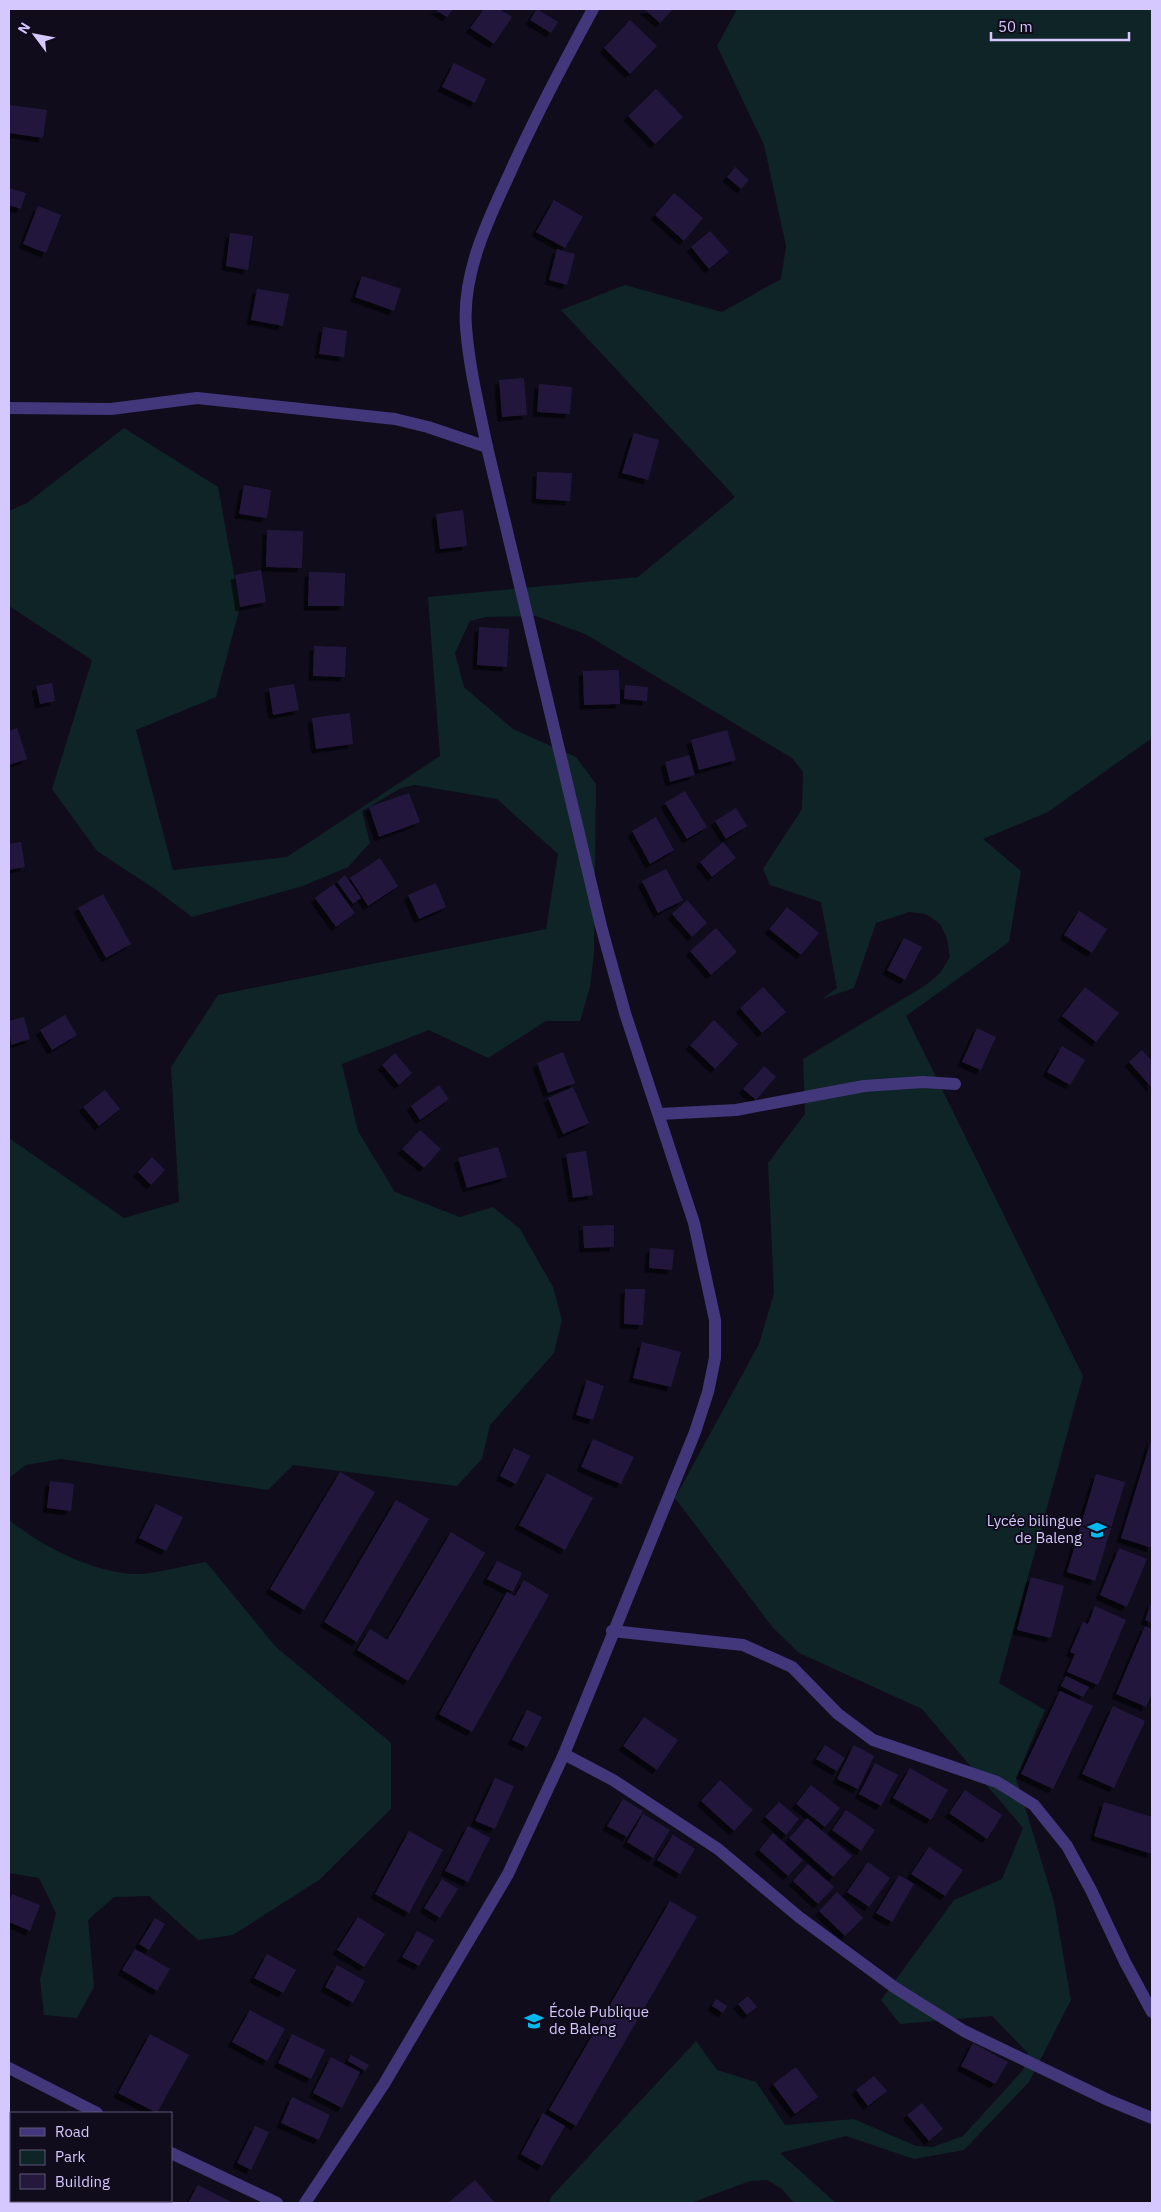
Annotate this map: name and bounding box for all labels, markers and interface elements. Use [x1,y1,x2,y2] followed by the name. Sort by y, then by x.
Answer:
[10,10,60,60] north arrow
[991,10,1128,42] scale bar
[998,17,1033,36] text: 50 m
[14,19,34,37] text: N
[987,1511,1082,1547] place label: Lycée bilingue de Baleng
[1086,1519,1108,1541] school or university icon: Lycée bilingue de Baleng
[549,2002,649,2038] place label: École Publique de Baleng
[523,2010,545,2032] school or university icon: École Publique de Baleng
[10,2112,172,2202] legend
[55,2122,90,2141] text: Road
[55,2147,85,2166] text: Park
[55,2172,110,2191] text: Building

